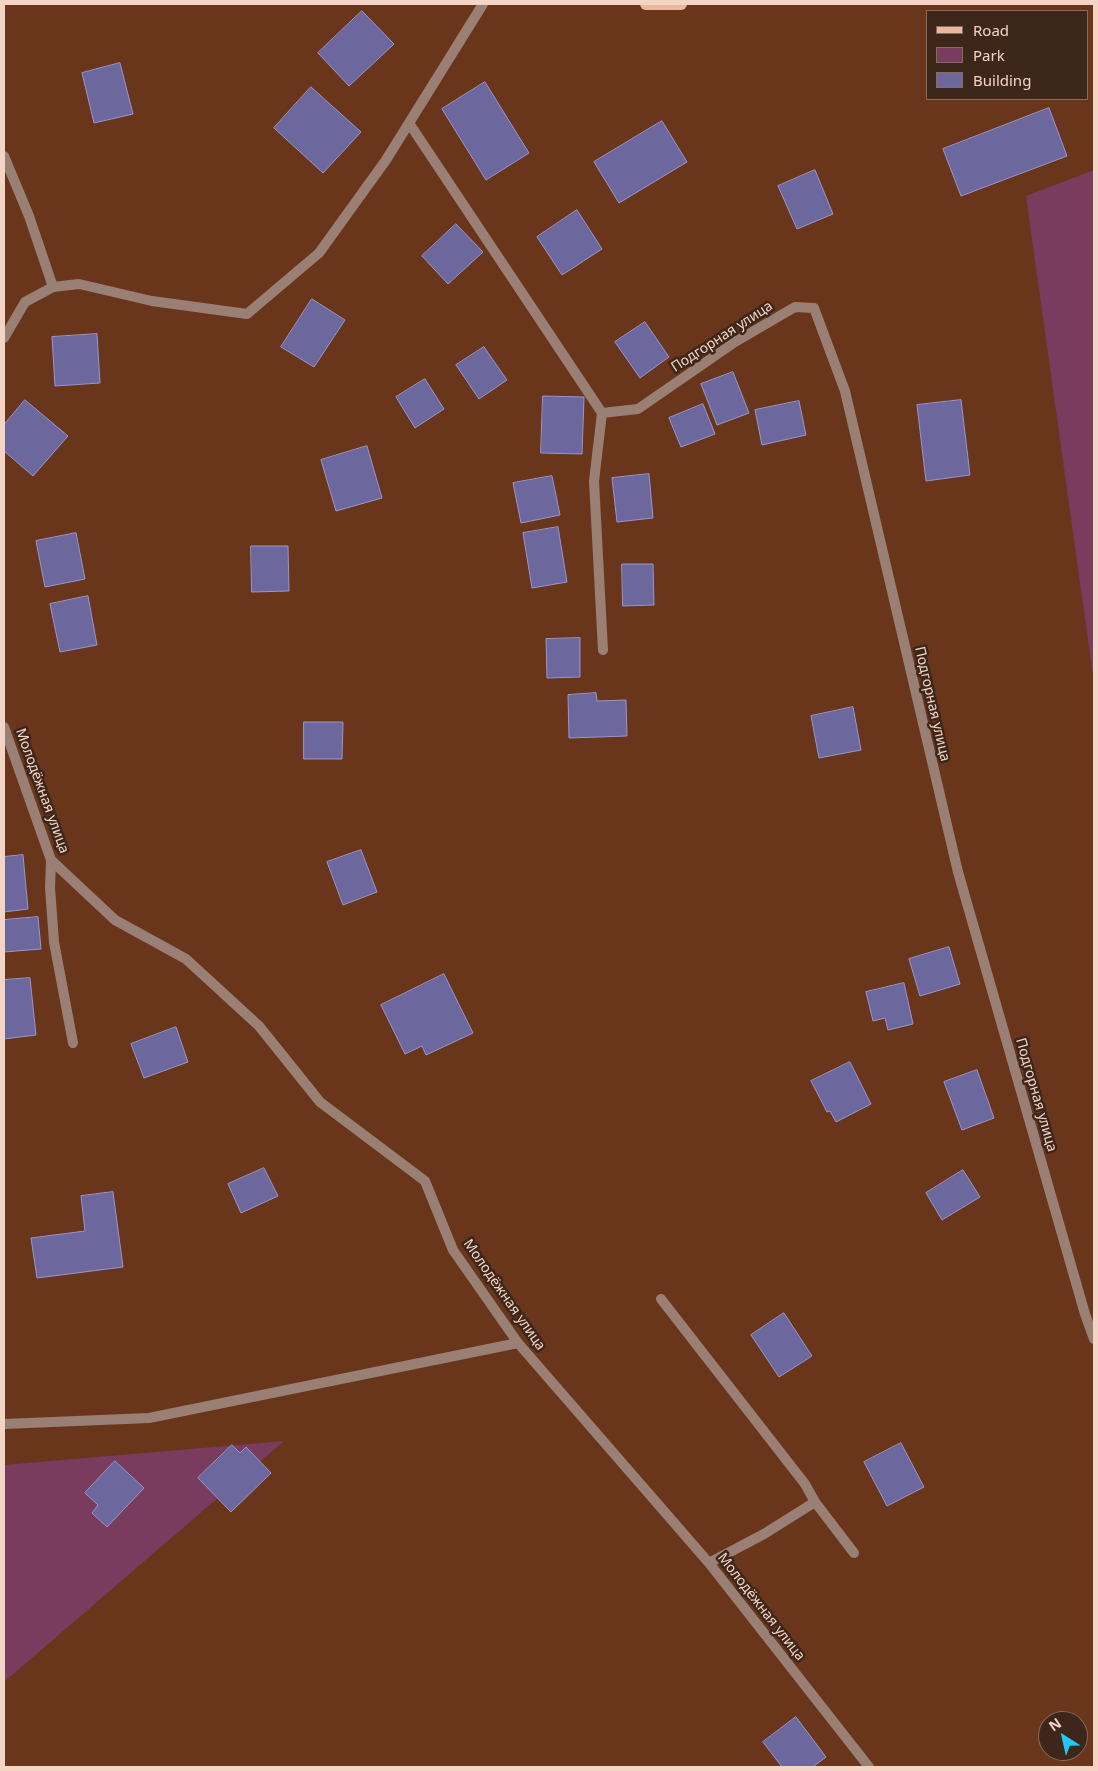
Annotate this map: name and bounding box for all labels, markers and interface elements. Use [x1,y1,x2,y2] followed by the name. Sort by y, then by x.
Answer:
[926,10,1088,100] legend
[973,20,1009,40] text: Road
[973,45,1005,65] text: Park
[973,70,1031,90] text: Building
[668,298,776,376] street label: Подгорная улица
[911,645,953,763] street label: Подгорная улица
[12,726,72,856] street label: Молодёжная улица
[1012,1036,1060,1154] street label: Подгорная улица
[459,1236,549,1354] street label: Молодёжная улица
[714,1550,808,1664] street label: Молодёжная улица
[1038,1711,1088,1761] north arrow
[1045,1713,1065,1735] text: N

